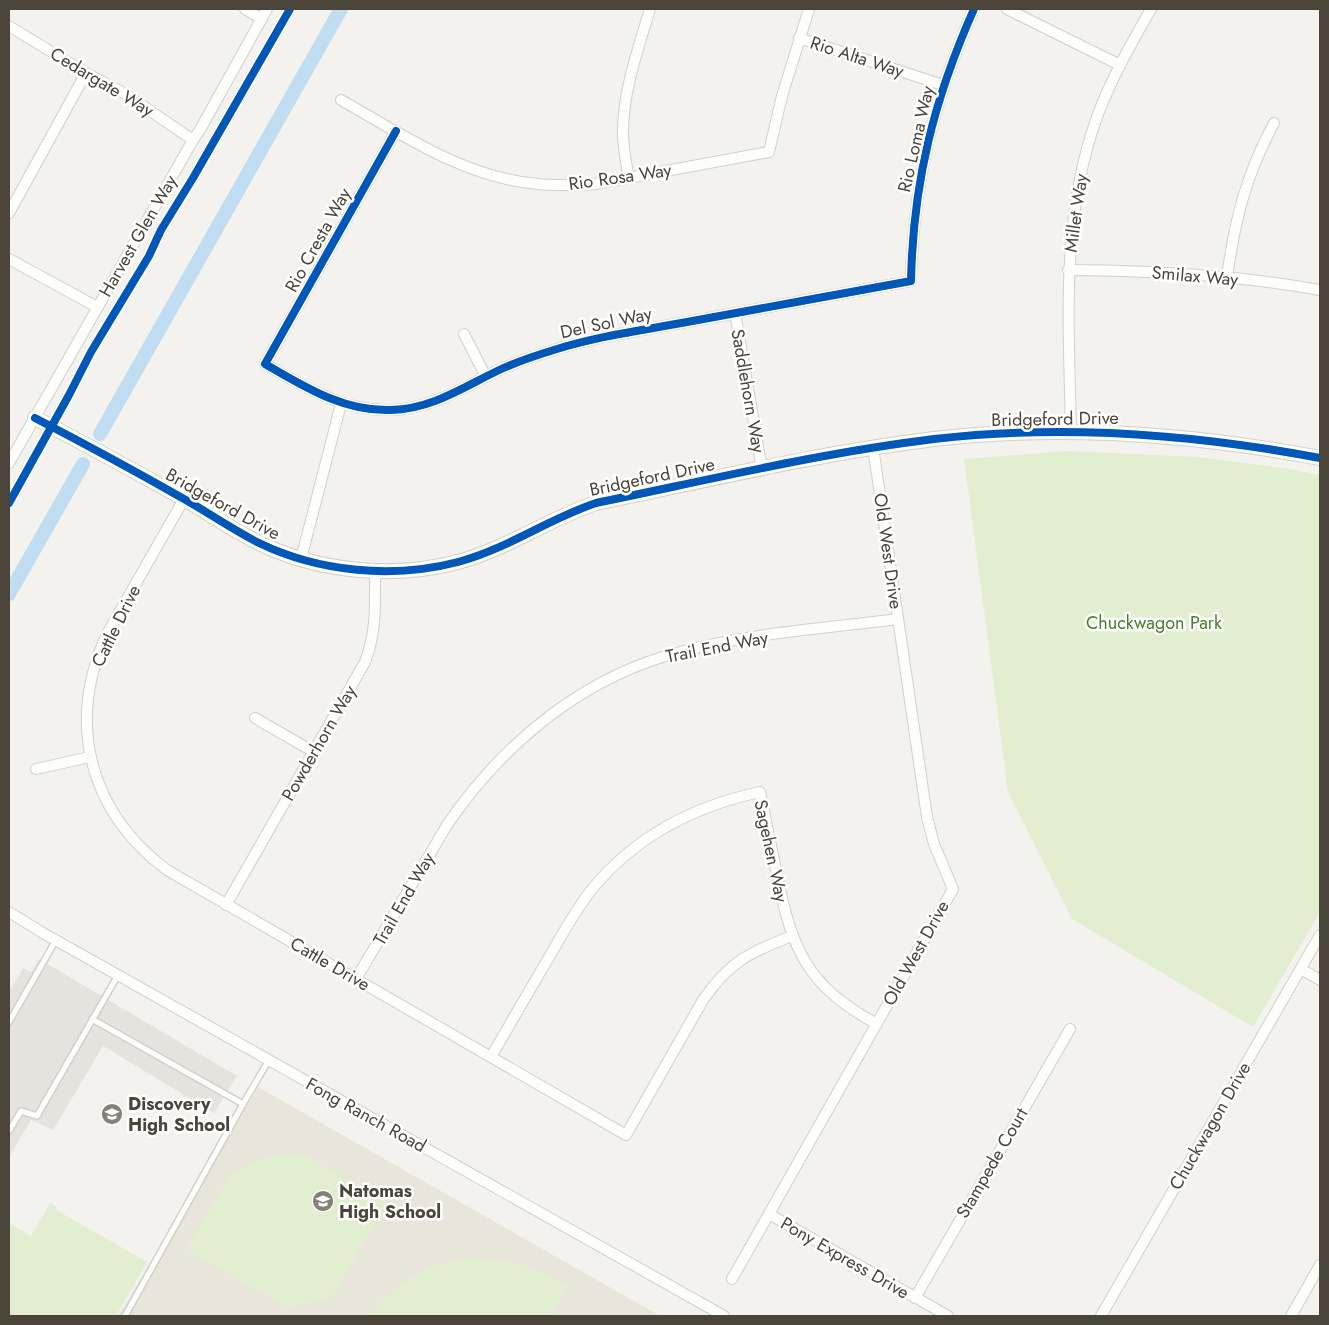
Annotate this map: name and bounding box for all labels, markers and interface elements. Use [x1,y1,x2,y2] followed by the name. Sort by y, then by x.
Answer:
[807,30,907,84] street label: Rio Alta Way
[45,41,159,123] street label: Cedargate Way
[891,83,941,195] street label: Rio Loma Way
[567,157,673,197] street label: Rio Rosa Way
[93,170,184,302] street label: Harvest Glen Way
[1058,172,1094,254] street label: Millet Way
[279,183,357,297] street label: Rio Cresta Way
[1151,259,1239,293] street label: Smilax Way
[558,301,654,345] street label: Del Sol Way
[724,327,772,455] street label: Saddlehorn Way
[991,405,1119,433] street label: Bridgeford Drive
[587,451,717,503] street label: Bridgeford Drive
[161,462,285,546] street label: Bridgeford Drive
[867,491,909,611] street label: Old West Drive
[85,581,147,671] street label: Cattle Drive
[1086,610,1222,636] park label: Chuckwagon Park
[664,624,770,670] street label: Trail End Way
[275,680,363,806] street label: Powderhorn Way
[747,797,795,905] street label: Sagehen Way
[367,848,441,950] street label: Trail End Way
[876,896,956,1010] street label: Old West Drive
[285,931,375,997] street label: Cattle Drive
[1163,1057,1257,1195] street label: Chuckwagon Drive
[301,1071,431,1159] street label: Fong Ranch Road
[128,1091,230,1138] place label: Discovery High School
[100,1102,124,1126] school or university icon: Discovery High School
[950,1102,1034,1223] street label: Stampede Court
[339,1178,441,1225] place label: Natomas High School
[311,1189,335,1213] school or university icon: Natomas High School
[776,1211,914,1305] street label: Pony Express Drive

